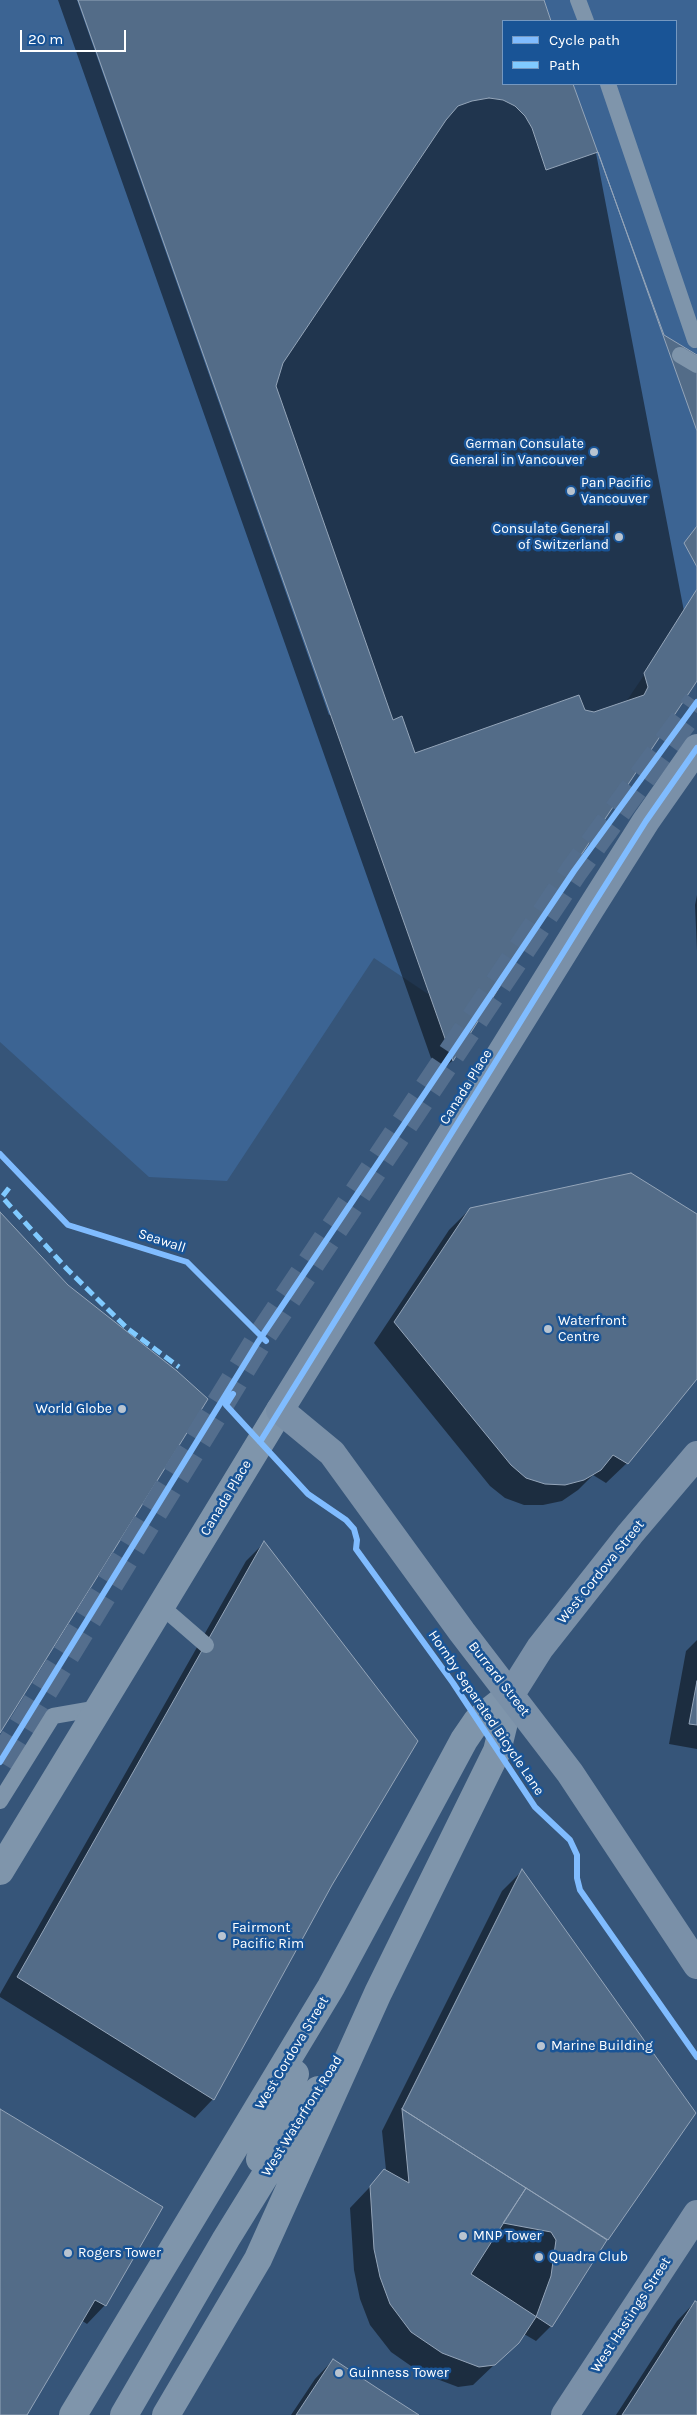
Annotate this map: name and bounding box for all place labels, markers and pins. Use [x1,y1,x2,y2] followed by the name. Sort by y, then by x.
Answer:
[450,436,584,468] place label: German Consulate General in Vancouver
[588,446,600,458] marker: German Consulate General in Vancouver
[581,475,651,508] place label: Pan Pacific Vancouver
[565,485,577,497] marker: Pan Pacific Vancouver
[493,521,609,554] place label: Consulate General of Switzerland
[613,531,625,543] marker: Consulate General of Switzerland
[558,1313,627,1345] place label: Waterfront Centre
[542,1323,554,1335] marker: Waterfront Centre
[36,1401,112,1417] place label: World Globe
[116,1403,128,1415] marker: World Globe
[232,1920,304,1952] place label: Fairmont Pacific Rim
[216,1930,228,1942] marker: Fairmont Pacific Rim
[551,2038,653,2054] place label: Marine Building
[535,2040,547,2052] marker: Marine Building
[473,2228,541,2244] place label: MNP Tower
[457,2230,469,2242] marker: MNP Tower
[78,2245,161,2261] place label: Rogers Tower
[62,2247,74,2259] marker: Rogers Tower
[549,2249,628,2265] place label: Quadra Club
[533,2251,545,2263] marker: Quadra Club
[349,2365,449,2381] place label: Guinness Tower
[333,2367,345,2379] marker: Guinness Tower

